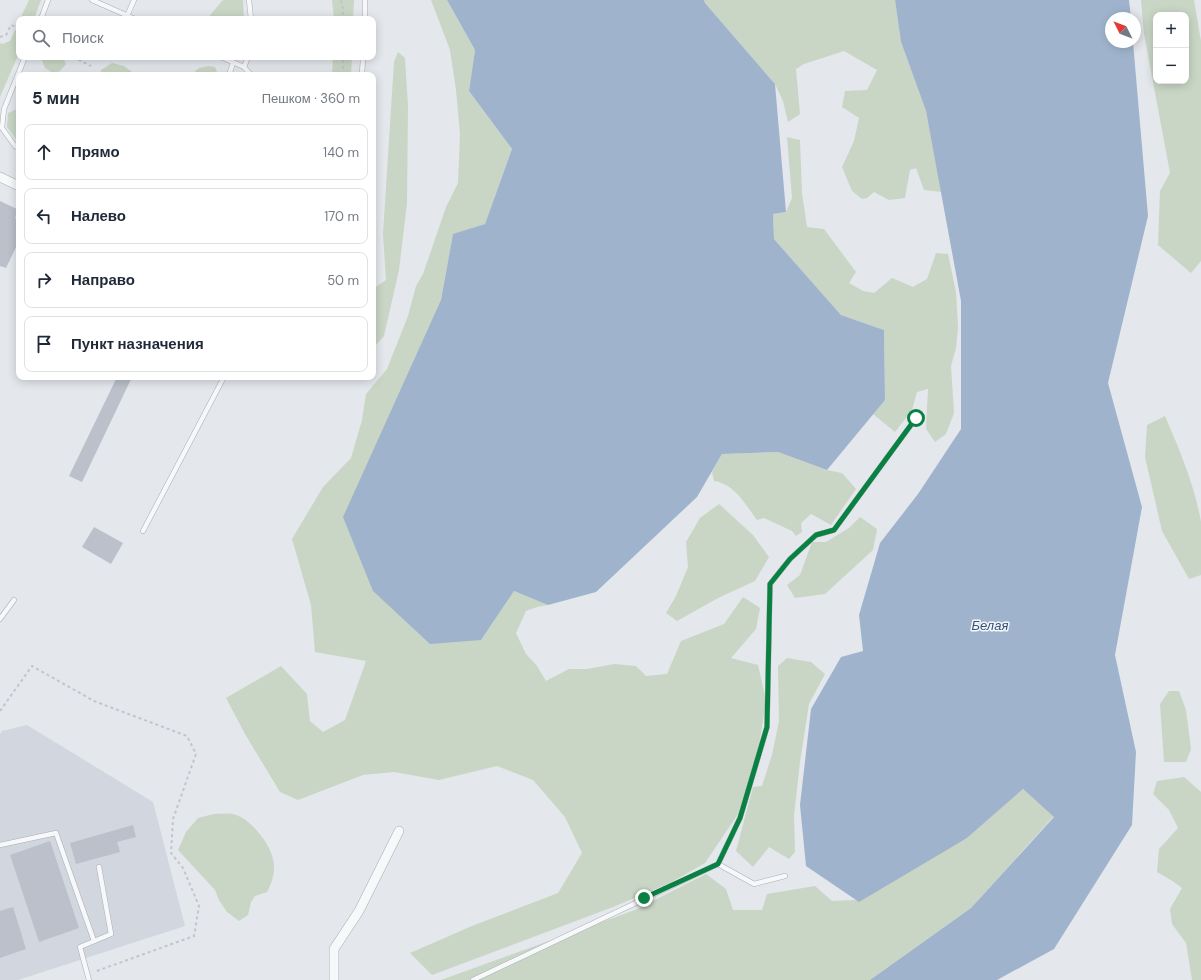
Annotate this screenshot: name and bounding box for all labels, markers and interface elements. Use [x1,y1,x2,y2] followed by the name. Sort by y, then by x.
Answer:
[1105,12,1141,48] north arrow
[1153,12,1189,84] map controls
[1153,12,1189,48] button: +
[16,16,376,60] search box
[30,27,52,49] icon: search
[62,28,104,48] text: Поиск
[1153,48,1189,84] button: −
[32,87,80,109] text: 5 мин
[262,90,360,107] text: Пешком · 360 m
[33,141,55,163] icon: ahead
[71,142,120,162] text: Прямо
[323,144,359,161] text: 140 m
[33,205,55,227] icon: left
[71,206,126,226] text: Налево
[324,208,359,225] text: 170 m
[33,269,55,291] icon: right
[71,270,135,290] text: Направо
[327,272,359,289] text: 50 m
[33,333,55,355] icon: arrive
[71,334,204,354] text: Пункт назначения
[907,409,925,427] route start
[972,617,1008,634] water label: Белая
[635,889,653,907] route end

